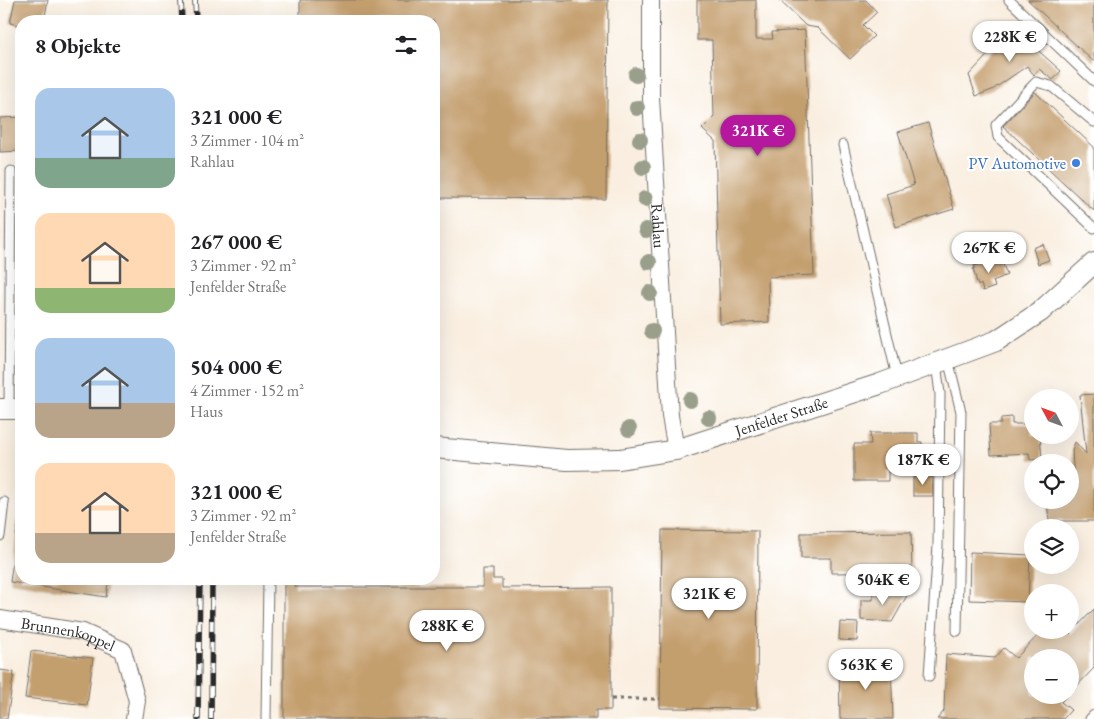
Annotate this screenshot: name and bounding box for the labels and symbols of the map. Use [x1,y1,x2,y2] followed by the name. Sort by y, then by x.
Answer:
[969,20,1051,63] pin: 228K €
[717,114,799,157] pin: 321K €
[969,153,1066,174] place label: PV Automotive
[1070,157,1082,169] marker: PV Automotive
[646,203,670,249] street label: Rahlau
[948,232,1030,274] pin: 267K €
[1024,389,1079,444] north arrow
[730,392,831,442] street label: Jenfelder Straße
[882,444,964,486] pin: 187K €
[842,564,924,606] pin: 504K €
[668,578,750,620] pin: 321K €
[406,610,488,652] pin: 288K €
[20,612,119,656] street label: Brunnenkoppel
[825,648,907,691] pin: 563K €

